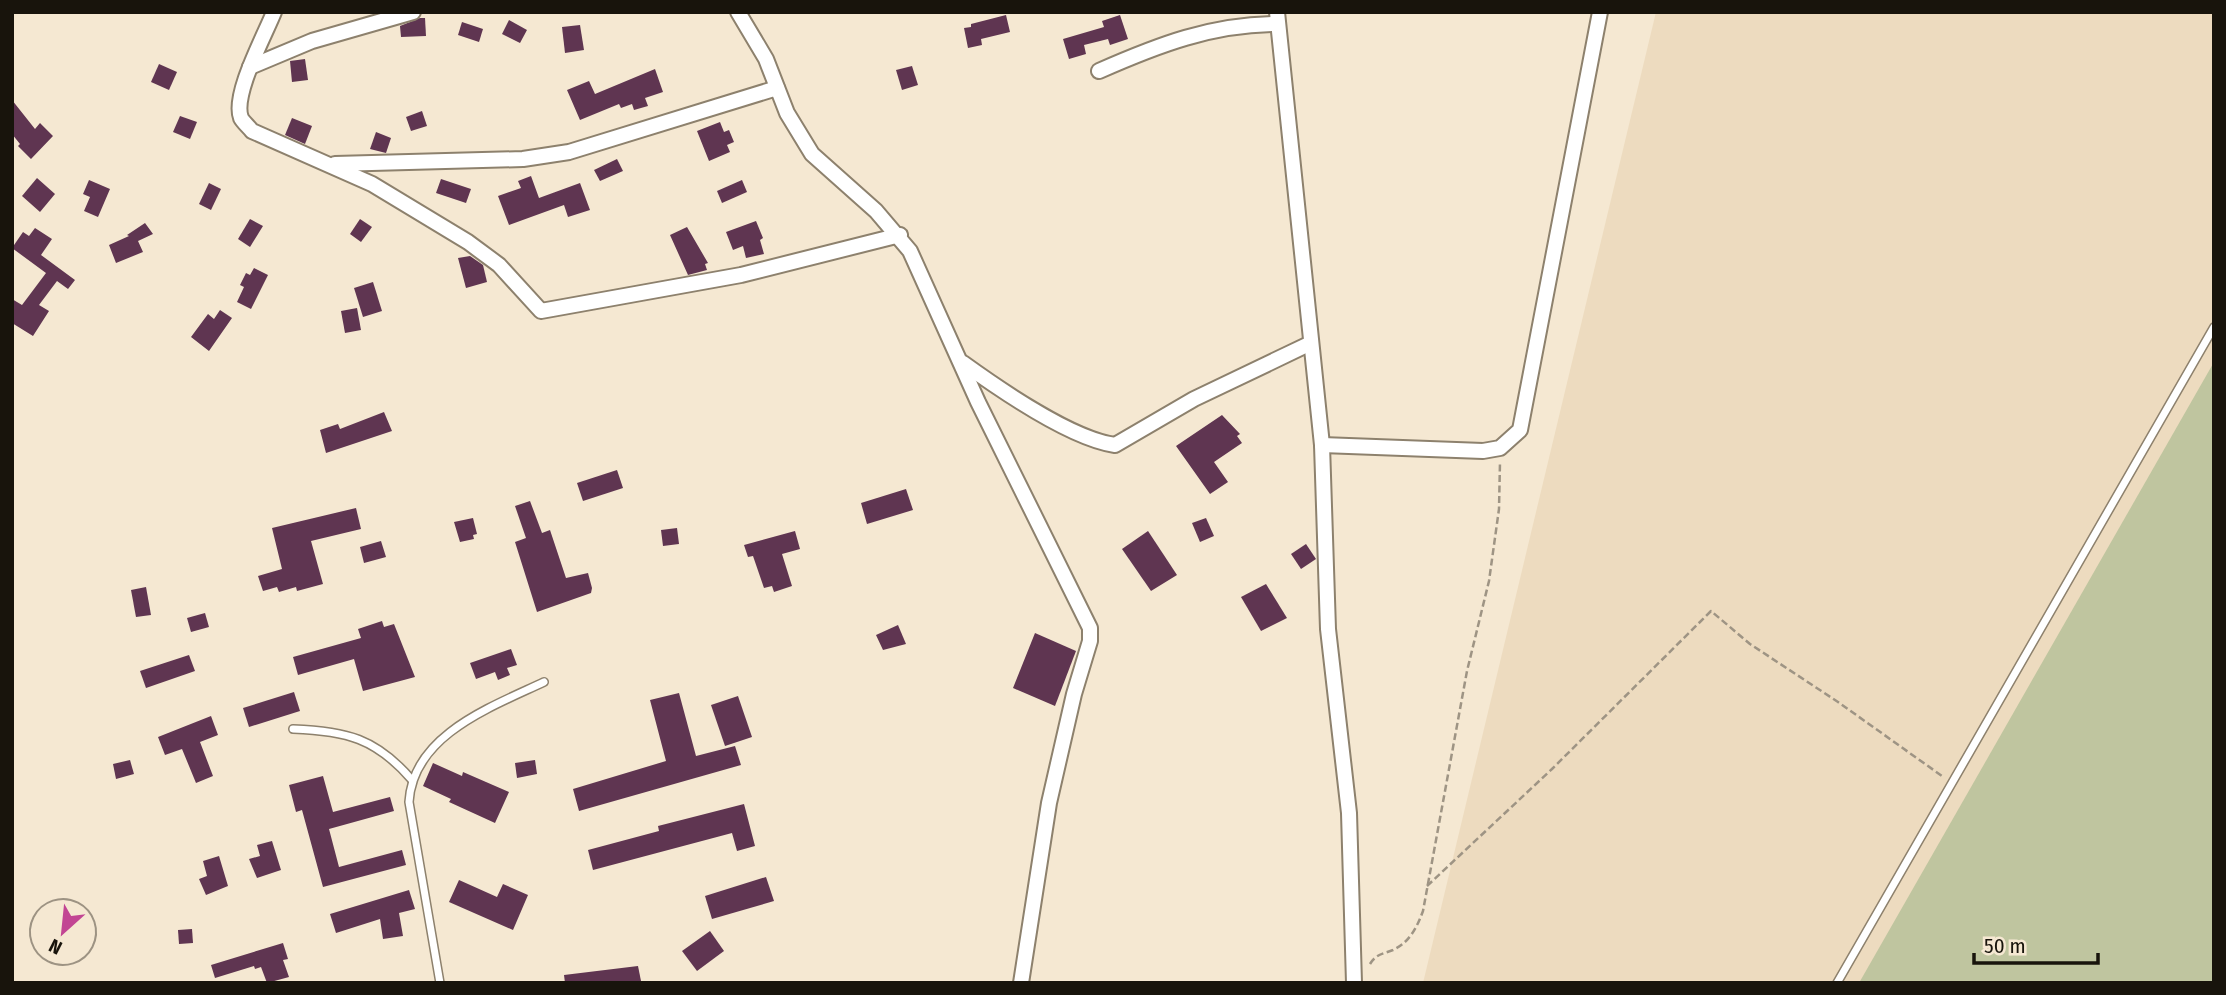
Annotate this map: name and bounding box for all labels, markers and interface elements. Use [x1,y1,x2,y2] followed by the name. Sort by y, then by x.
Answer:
[28,897,98,967] north arrow
[1974,922,2098,966] scale bar
[1984,933,2026,959] text: 50 m
[45,934,66,960] text: N

